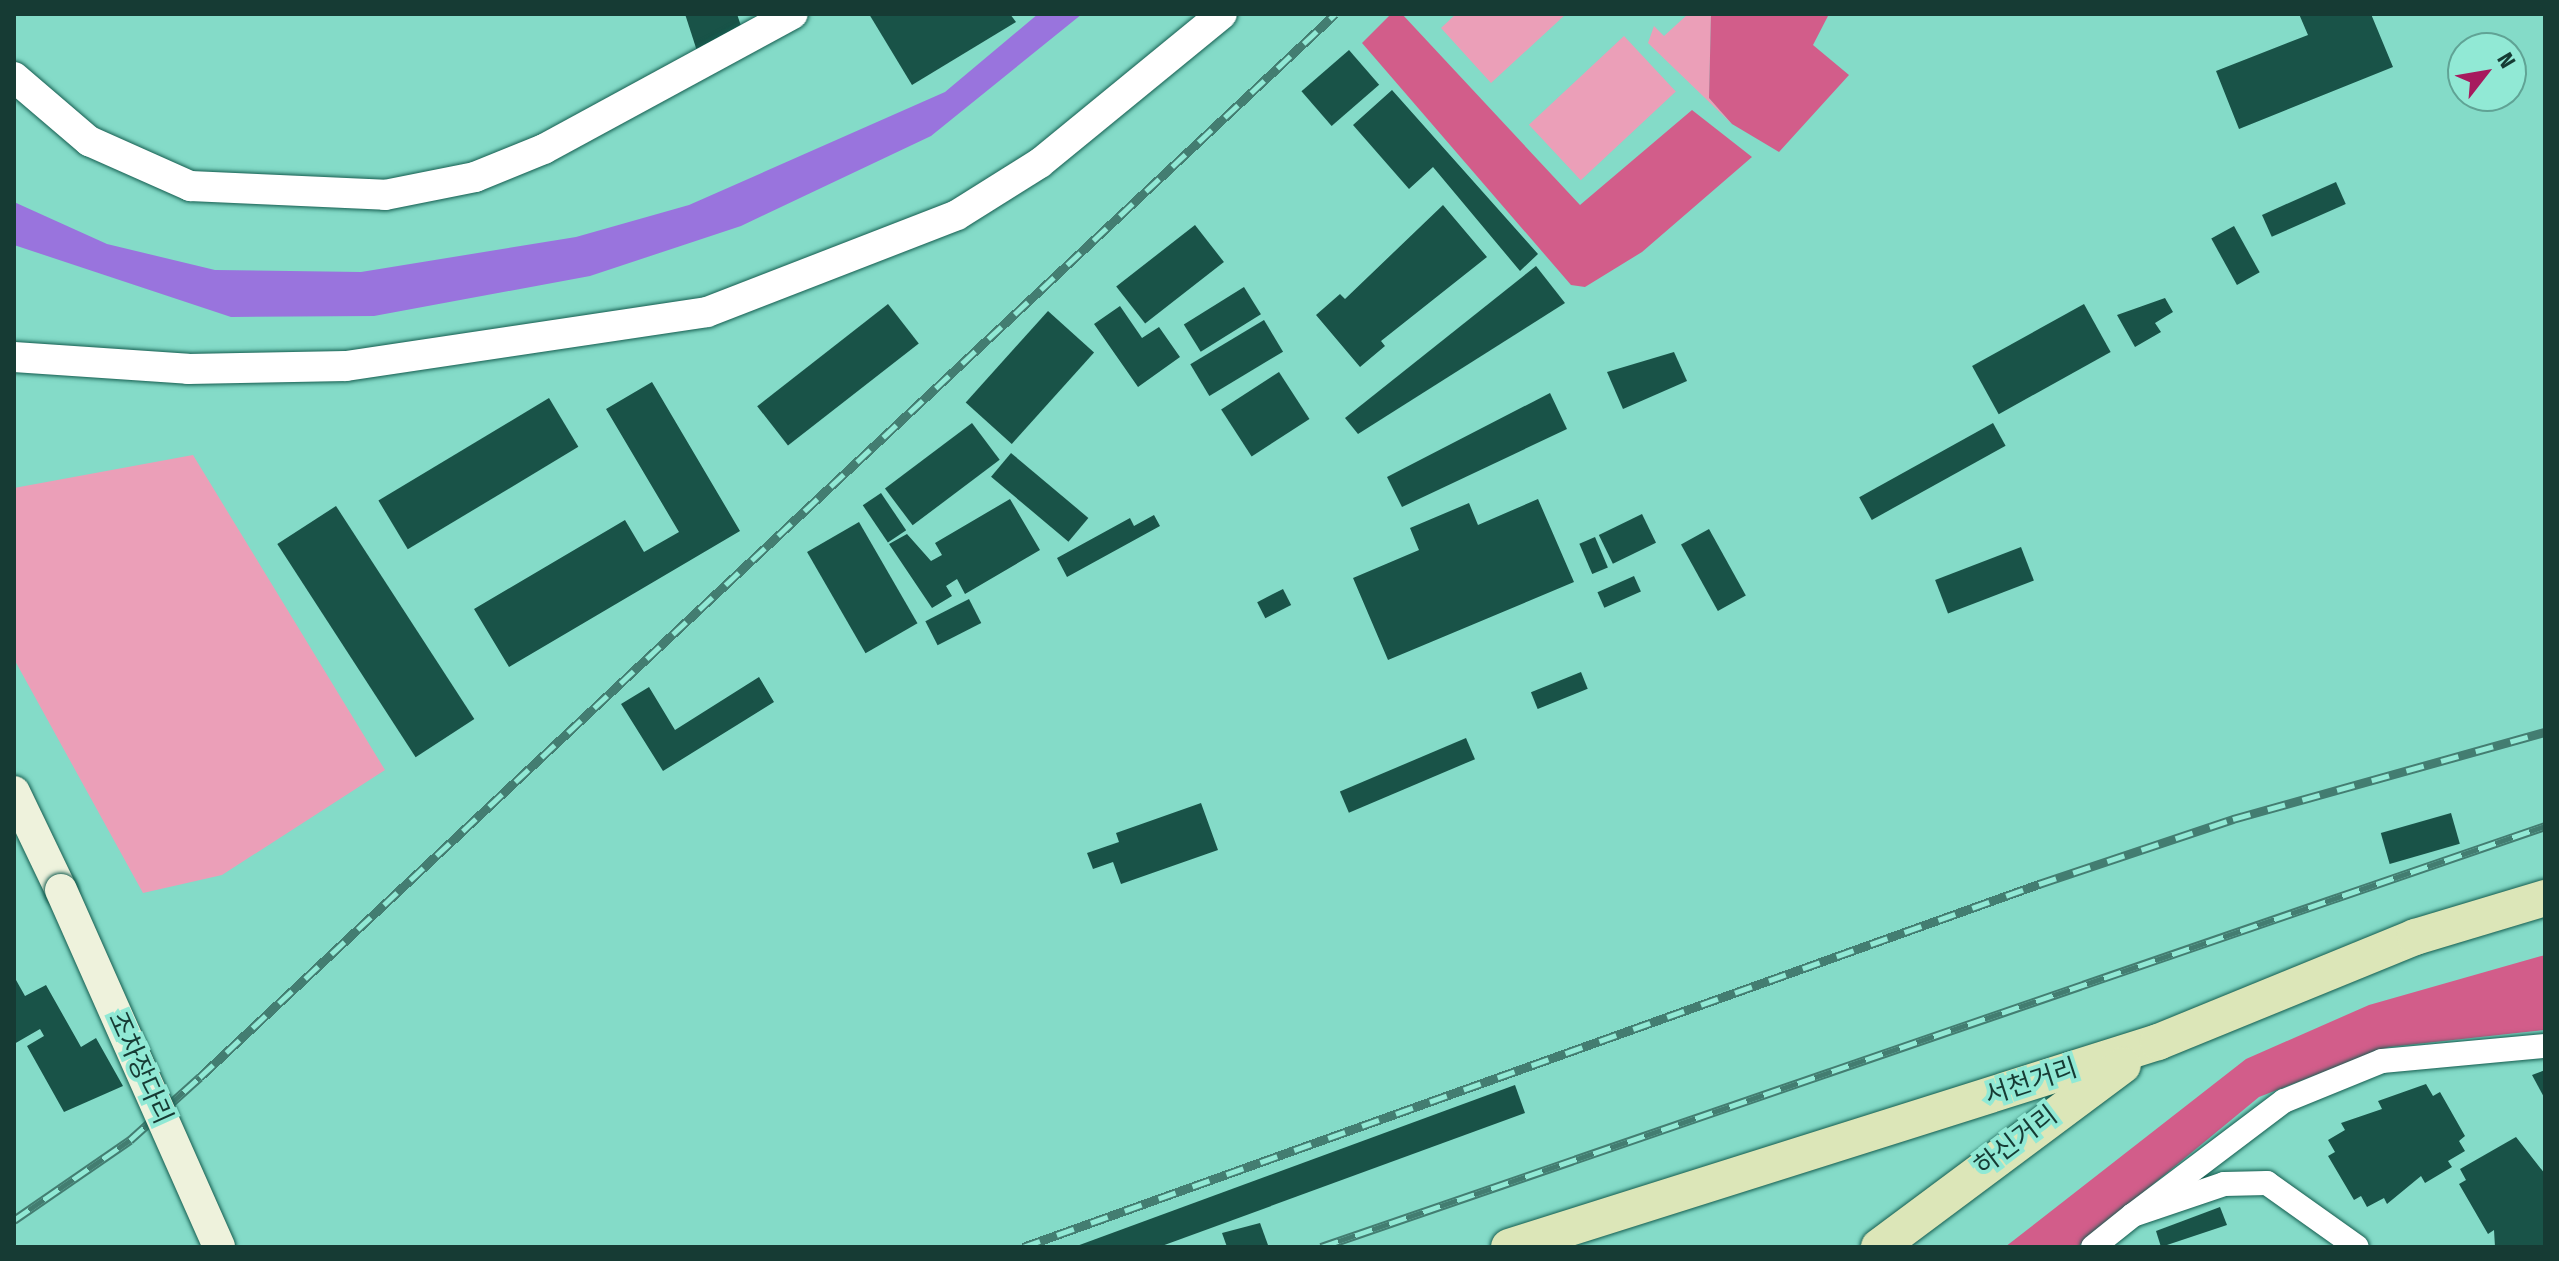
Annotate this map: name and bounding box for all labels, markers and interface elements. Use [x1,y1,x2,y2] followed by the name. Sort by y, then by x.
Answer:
[2447,32,2527,112] north arrow
[2491,48,2521,73] text: N
[101,1007,179,1129] street label: 조차장다리
[1981,1052,2081,1112] street label: 서천거리
[1968,1100,2064,1182] street label: 하신거리

